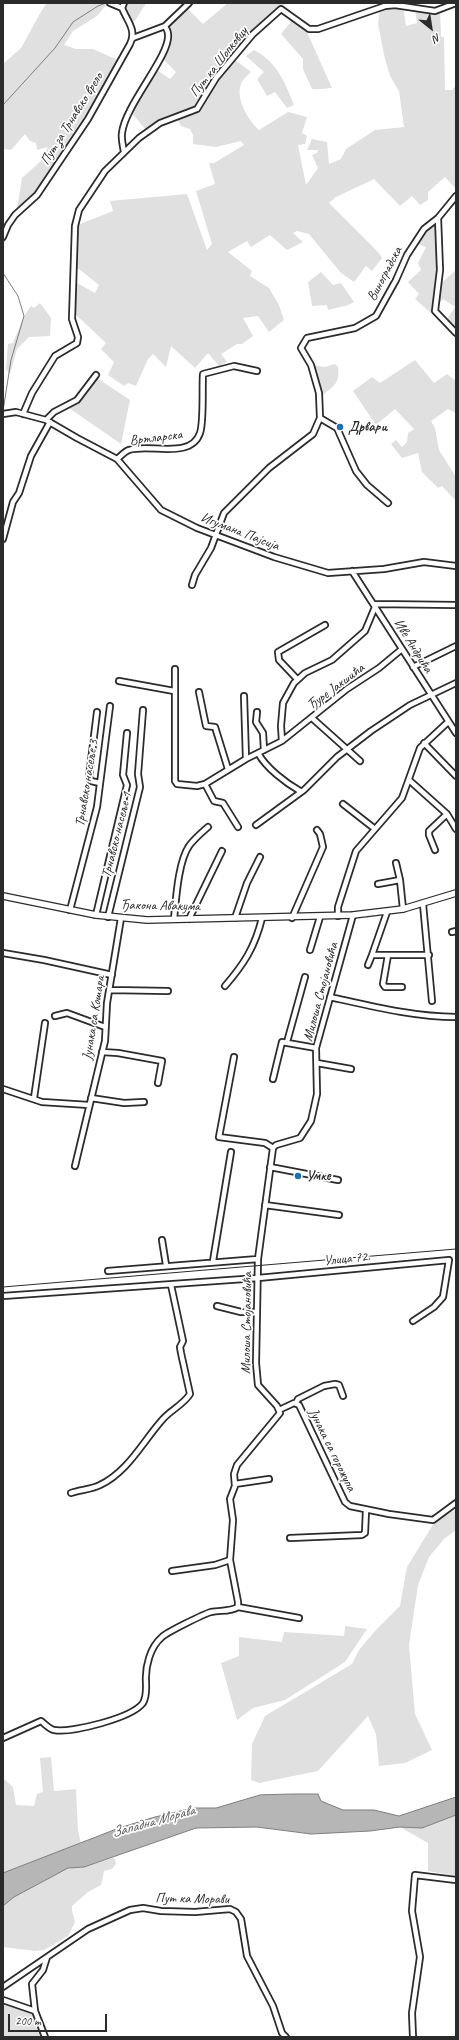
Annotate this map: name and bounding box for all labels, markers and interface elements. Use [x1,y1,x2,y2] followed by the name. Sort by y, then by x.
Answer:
[411,8,451,48] north arrow
[186,23,252,101] street label: Пут ка Шопковцу
[431,31,443,46] text: N
[37,70,107,168] street label: Пут за Трнавско врело
[364,244,406,304] street label: Виноградска
[348,419,387,435] place label: Дрвари
[335,422,345,432] marker: Дрвари
[129,426,183,450] street label: Вртларска
[198,509,282,555] street label: Игумана Пајсија
[390,616,436,676] street label: Иве Андрића
[304,660,368,714] street label: Ђуре Јакшића
[72,738,102,828] street label: Трнавско насеље 3
[98,790,136,880] street label: Трнавско насеље 1
[120,897,200,915] street label: Ђакона Авакума
[300,941,342,1043] street label: Милоша Стојановића
[79,975,109,1061] street label: Јунака са Кошара
[306,1168,330,1184] place label: Умке
[293,1171,303,1181] marker: Умке
[323,1248,371,1270] street label: Улица 72.
[238,1272,256,1374] street label: Милоша Стојановића
[305,1406,359,1494] street label: Јунака са горожупа
[109,1802,197,1842] water label: Западна Морава
[155,1890,229,1908] street label: Пут ка Морави
[10,2006,109,2032] scale bar
[15,2013,41,2029] text: 200 m

